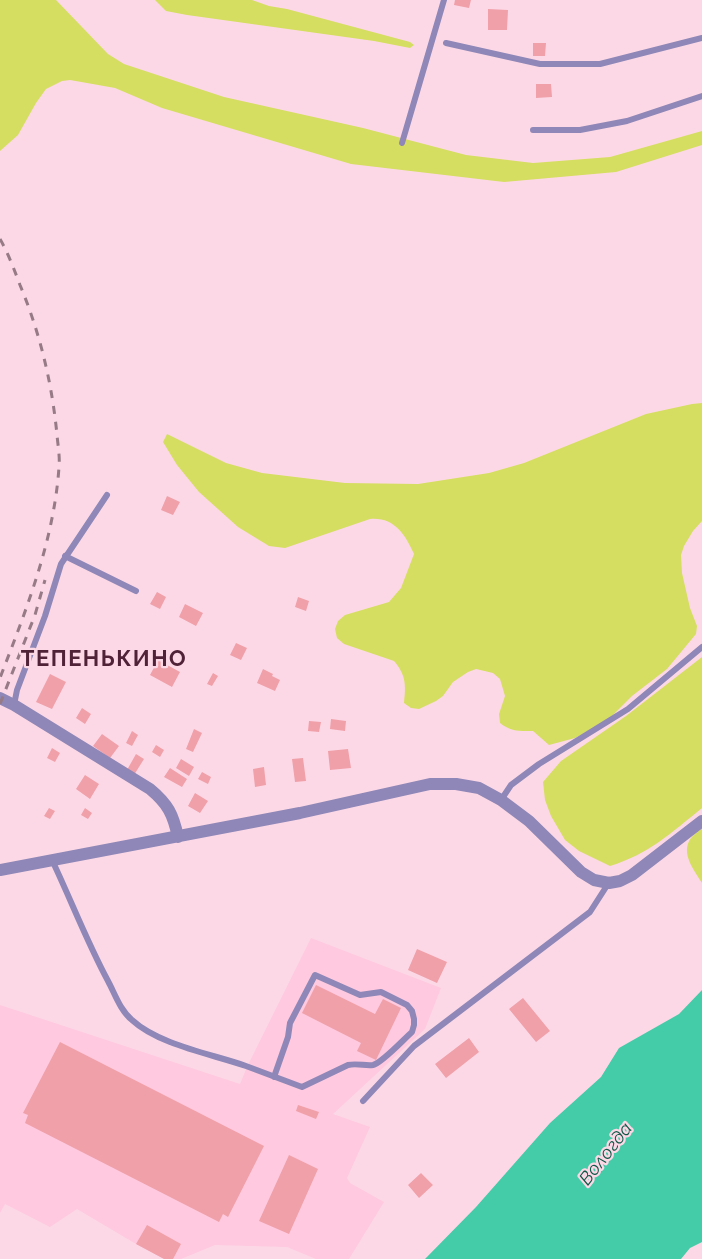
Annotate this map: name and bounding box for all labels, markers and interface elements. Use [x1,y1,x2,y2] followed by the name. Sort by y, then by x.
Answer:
[21,646,187,672] district label: ТЕПЕНЬКИНО
[575,1119,637,1189] water label: Вологда

